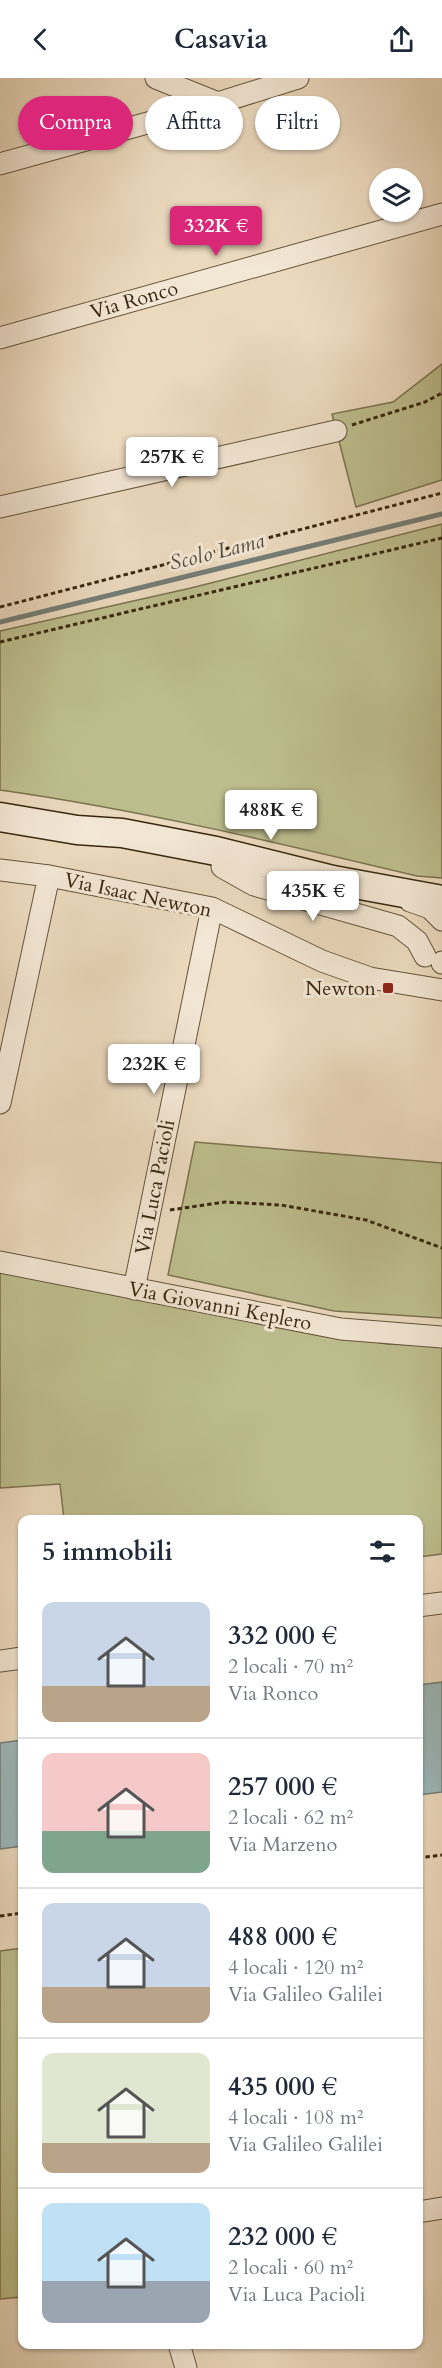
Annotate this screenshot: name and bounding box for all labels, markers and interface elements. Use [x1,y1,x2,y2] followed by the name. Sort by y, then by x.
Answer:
[174,21,268,58] text: Casavia
[24,23,57,56] icon: back
[385,23,418,56] icon: share
[18,96,133,150] chip: Compra
[145,96,243,150] chip: Affitta
[255,96,340,150] chip: Filtri
[369,168,423,222] map controls
[369,168,423,222] button: layers
[167,206,265,257] pin: 332K €
[184,212,248,239] text: 332K €
[87,275,181,325] street label: Via Ronco
[123,437,221,488] pin: 257K €
[140,443,204,470] text: 257K €
[166,526,268,578] water label: Scolo Lama
[222,790,320,841] pin: 488K €
[239,796,303,823] text: 488K €
[62,866,215,924] street label: Via Isaac Newton
[264,871,362,922] pin: 435K €
[281,877,345,904] text: 435K €
[305,975,377,1002] place label: Newton
[381,981,395,995] marker: Newton
[105,1044,203,1095] pin: 232K €
[122,1050,186,1077] text: 232K €
[129,1117,181,1257] street label: Via Luca Pacioli
[126,1275,314,1337] street label: Via Giovanni Keplero
[42,1534,173,1569] text: 5 immobili
[366,1535,399,1568] icon: filters
[228,1618,337,1653] text: 332 000 €
[90,1626,162,1698] icon: home
[228,1653,353,1680] text: 2 locali · 70 m²
[228,1680,318,1707] text: Via Ronco
[228,1769,337,1804] text: 257 000 €
[90,1777,162,1849] icon: home
[228,1804,353,1831] text: 2 locali · 62 m²
[228,1831,337,1858] text: Via Marzeno
[228,1919,337,1954] text: 488 000 €
[90,1927,162,1999] icon: home
[228,1954,364,1981] text: 4 locali · 120 m²
[228,1981,383,2008] text: Via Galileo Galilei
[228,2069,337,2104] text: 435 000 €
[90,2077,162,2149] icon: home
[228,2104,364,2131] text: 4 locali · 108 m²
[228,2131,383,2158] text: Via Galileo Galilei
[228,2219,337,2254] text: 232 000 €
[90,2227,162,2299] icon: home
[228,2254,353,2281] text: 2 locali · 60 m²
[228,2281,365,2308] text: Via Luca Pacioli

